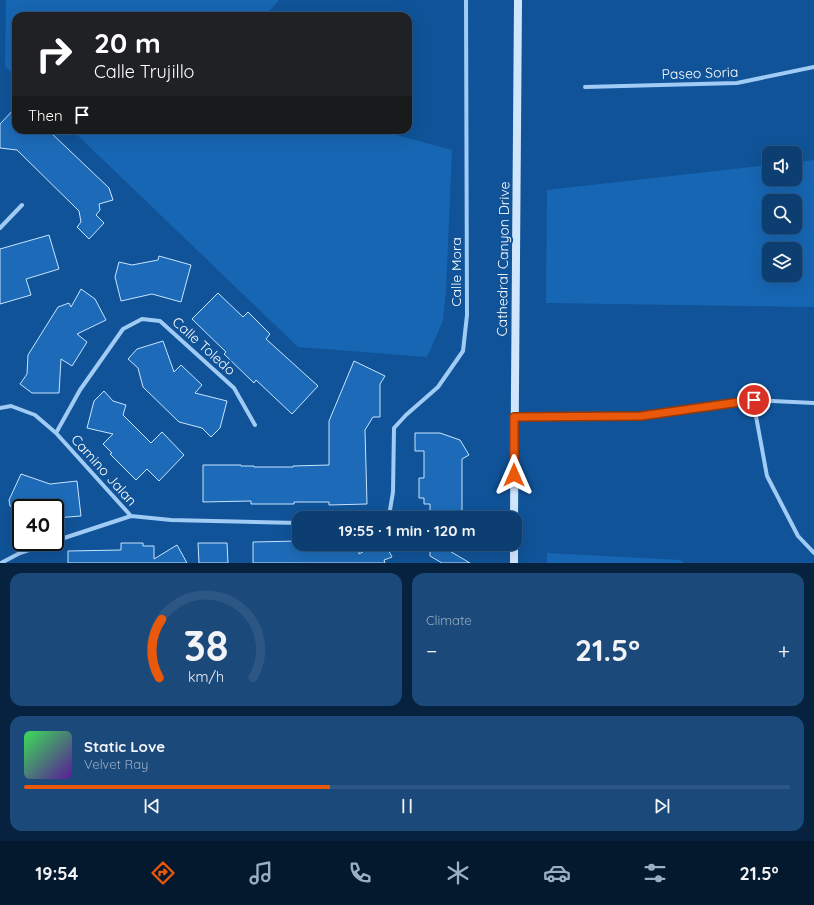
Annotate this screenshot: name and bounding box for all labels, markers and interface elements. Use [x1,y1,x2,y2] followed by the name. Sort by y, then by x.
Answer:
[94,25,161,60] text: 20 m
[28,28,80,80] icon: right
[94,60,195,83] text: Calle Trujillo
[661,63,739,83] street label: Paseo Soria
[71,104,93,126] icon: arrive
[28,106,63,125] text: Then
[762,146,802,282] map controls
[762,146,802,186] button: sound
[493,181,513,337] street label: Cathedral Canyon Drive
[762,194,802,234] button: search
[447,237,465,307] street label: Calle Mora
[762,242,802,282] button: layers
[169,313,239,379] street label: Calle Toledo
[737,383,771,417] pin
[743,389,765,411] icon: arrive
[67,431,141,509] street label: Camino Jalan
[493,454,535,496] position arrow
[12,499,64,551] speed limit sign: 40
[338,521,476,540] text: 19:55 · 1 min · 120 m
[426,612,472,628] text: Climate
[183,618,229,670] text: 38
[575,631,640,669] text: 21.5°
[426,637,437,665] text: −
[778,637,790,665] text: +
[188,667,224,685] text: km/h
[84,737,165,756] text: Static Love
[84,756,149,772] text: Velvet Ray
[141,795,163,817] icon: previous
[396,795,418,817] icon: pause
[651,795,673,817] icon: next
[149,859,177,887] icon: directions
[247,859,275,887] icon: music
[346,859,374,887] icon: phone
[444,859,472,887] icon: climate
[543,859,571,887] icon: car
[641,859,669,887] icon: filters
[35,862,78,885] text: 19:54
[739,862,779,885] text: 21.5°

